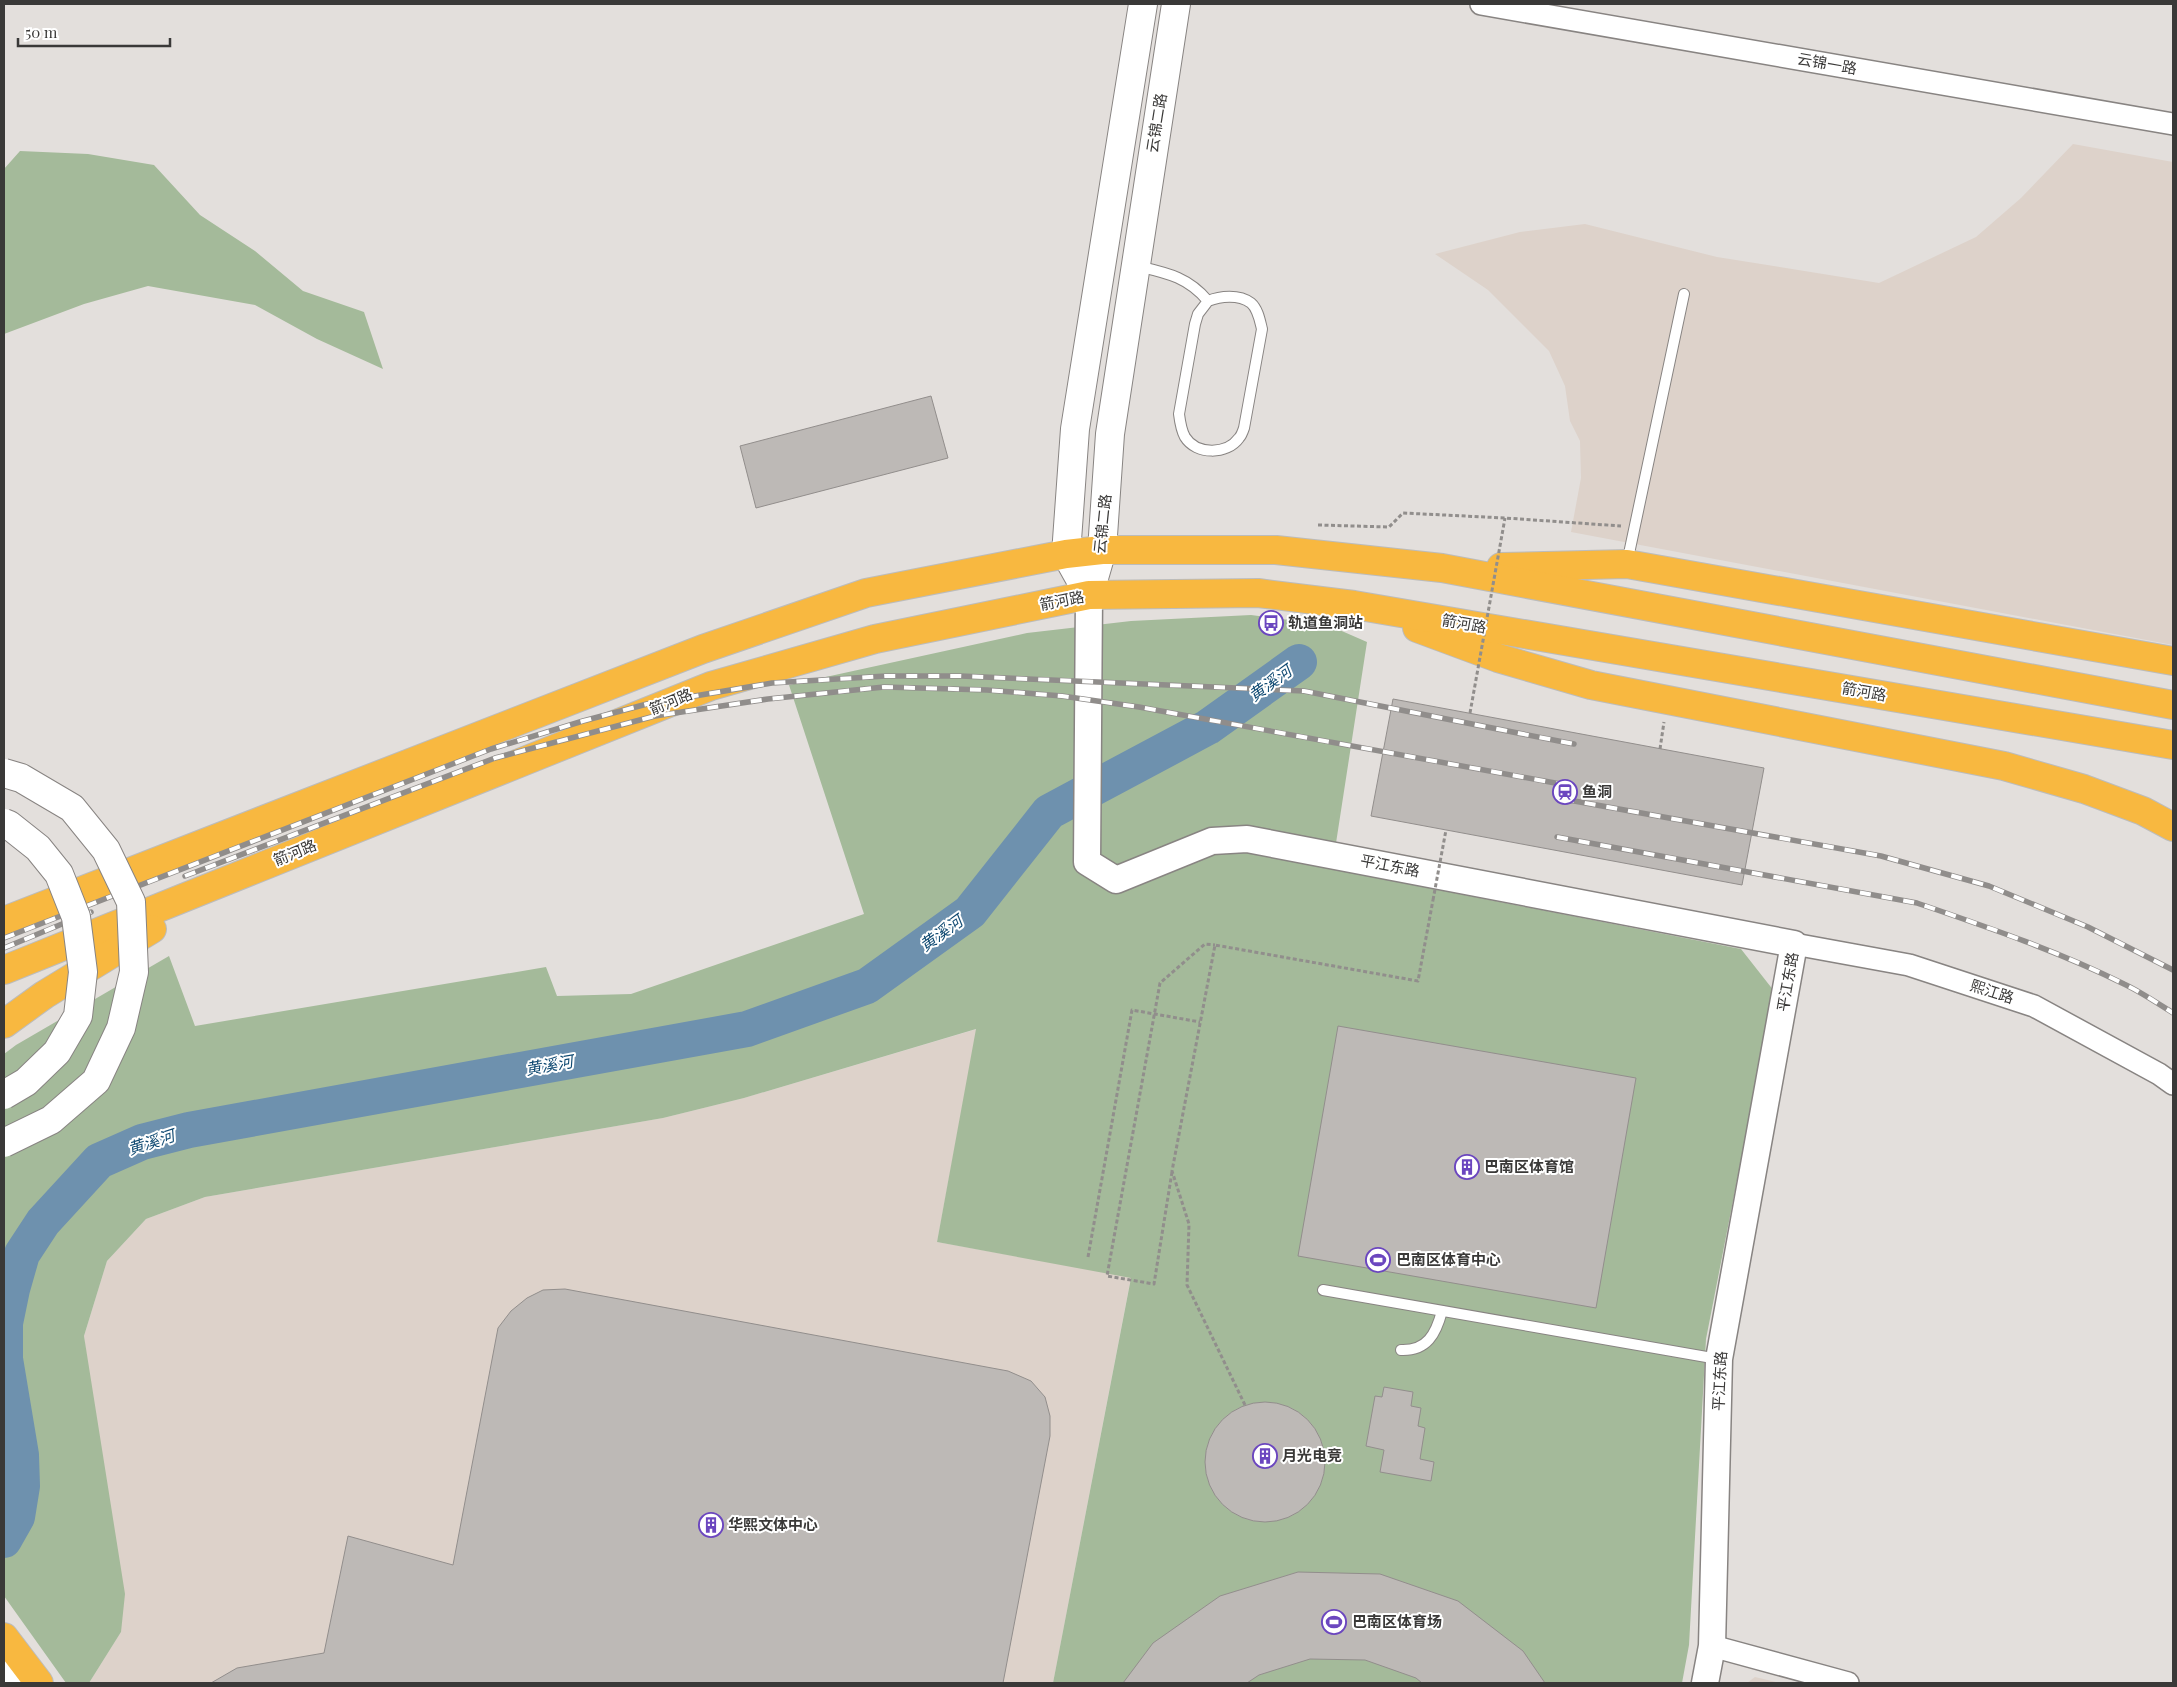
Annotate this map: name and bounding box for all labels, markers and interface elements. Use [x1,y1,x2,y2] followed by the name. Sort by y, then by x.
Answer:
[18,15,170,47] scale bar
[25,22,58,42] text: 50 m
[1796,48,1858,78] street label: 云锦一路
[1141,92,1171,154] street label: 云锦二路
[1089,493,1115,555] street label: 云锦二路
[1038,586,1086,614] street label: 箭河路
[1440,609,1488,637] street label: 箭河路
[1258,610,1284,636] bus stop icon: 轨道鱼洞站
[1288,612,1363,632] place label: 轨道鱼洞站
[1244,658,1298,705] water label: 黄溪河
[1840,677,1888,705] street label: 箭河路
[646,683,695,719] street label: 箭河路
[1552,779,1578,805] station icon: 鱼洞
[1582,781,1612,801] place label: 鱼洞
[270,834,319,870] street label: 箭河路
[1359,849,1422,881] street label: 平江东路
[915,908,969,955] water label: 黄溪河
[1772,951,1802,1013] street label: 平江东路
[1968,975,2017,1008] street label: 熙江路
[523,1049,577,1079] water label: 黄溪河
[125,1123,180,1159] water label: 黄溪河
[1454,1154,1480,1180] building icon: 巴南区体育馆
[1484,1156,1574,1176] place label: 巴南区体育馆
[1365,1247,1391,1273] sports icon: 巴南区体育中心
[1396,1249,1501,1269] place label: 巴南区体育中心
[1707,1350,1731,1411] street label: 平江东路
[1252,1443,1278,1469] building icon: 月光电竞
[1282,1445,1342,1465] place label: 月光电竞
[698,1512,724,1538] building icon: 华熙文体中心
[728,1514,818,1534] place label: 华熙文体中心
[1321,1609,1347,1635] sports icon: 巴南区体育场
[1352,1611,1442,1631] place label: 巴南区体育场

